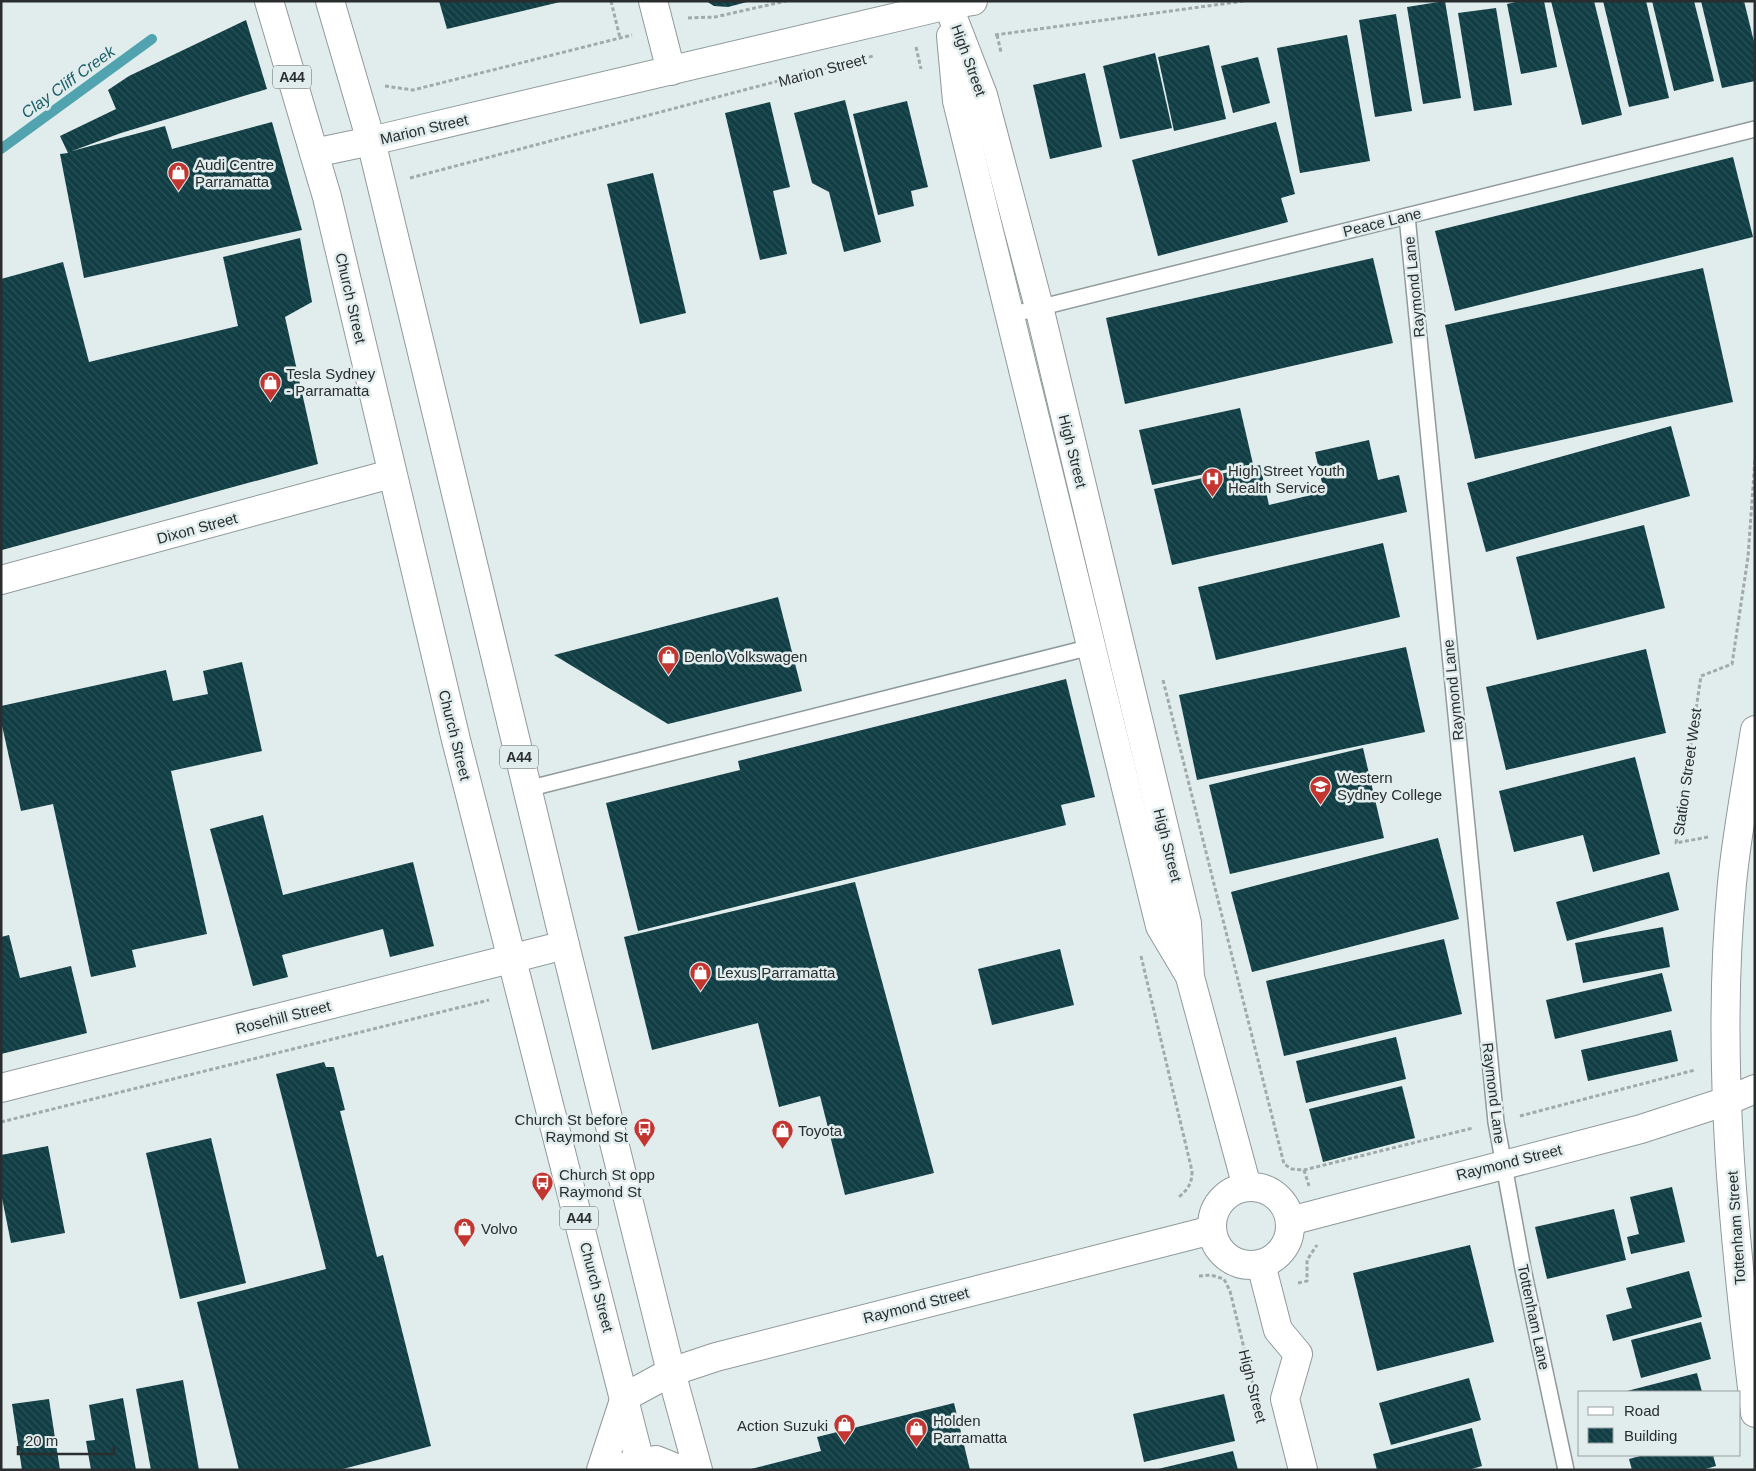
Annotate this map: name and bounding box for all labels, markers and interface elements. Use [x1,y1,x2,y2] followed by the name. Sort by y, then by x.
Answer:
[948,22,990,99] street label: High Street
[18,42,119,122] water label: Clay Cliff Creek
[776,50,868,90] street label: Marion Street
[273,66,311,88] road number: A44
[378,110,471,147] street label: Marion Street
[195,156,274,190] place label: Audi Centre Parramatta
[167,161,191,192] shop icon: Audi Centre Parramatta
[1341,204,1423,240] street label: Peace Lane
[1400,236,1428,338] street label: Raymond Lane
[332,251,370,346] street label: Church Street
[286,365,376,399] place label: Tesla Sydney - Parramatta
[258,370,282,401] shop icon: Tesla Sydney - Parramatta
[1056,413,1091,490] street label: High Street
[1228,462,1345,496] place label: High Street Youth Health Service
[1200,467,1224,498] hospital icon: High Street Youth Health Service
[155,509,240,547] street label: Dixon Street
[1439,639,1467,741] street label: Raymond Lane
[656,644,680,675] shop icon: Denlo Volkswagen
[684,648,807,665] place label: Denlo Volkswagen
[436,688,475,783] street label: Church Street
[1670,706,1705,837] street label: Station Street West
[500,746,538,769] road number: A44
[1337,769,1442,803] place label: Western Sydney College
[1309,774,1333,805] school or university icon: Western Sydney College
[1151,807,1186,884] street label: High Street
[689,960,713,991] shop icon: Lexus Parramatta
[717,964,836,981] place label: Lexus Parramatta
[234,997,333,1037] street label: Rosehill Street
[1479,1041,1509,1145] street label: Raymond Lane
[515,1111,629,1145] place label: Church St before Raymond St
[632,1116,656,1147] bus stop icon: Church St before Raymond St
[770,1118,794,1149] shop icon: Toyota
[798,1122,843,1139] place label: Toyota
[1454,1140,1564,1183] street label: Raymond Street
[559,1166,655,1200] place label: Church St opp Raymond St
[1723,1170,1748,1286] street label: Tottenham Street
[531,1171,555,1202] bus stop icon: Church St opp Raymond St
[560,1206,598,1230] road number: A44
[453,1216,477,1247] shop icon: Volvo
[481,1220,518,1237] place label: Volvo
[577,1240,617,1335] street label: Church Street
[1515,1263,1553,1371] street label: Tottenham Lane
[861,1283,971,1326] street label: Raymond Street
[1236,1348,1271,1425] street label: High Street
[1578,1391,1741,1456] legend
[1624,1402,1660,1419] text: Road
[933,1412,1008,1446] place label: Holden Parramatta
[832,1413,856,1444] shop icon: Action Suzuki
[737,1417,828,1434] place label: Action Suzuki
[905,1417,929,1448] shop icon: Holden Parramatta
[18,1424,114,1456] scale bar
[1624,1427,1677,1444] text: Building
[25,1432,58,1449] text: 20 m

